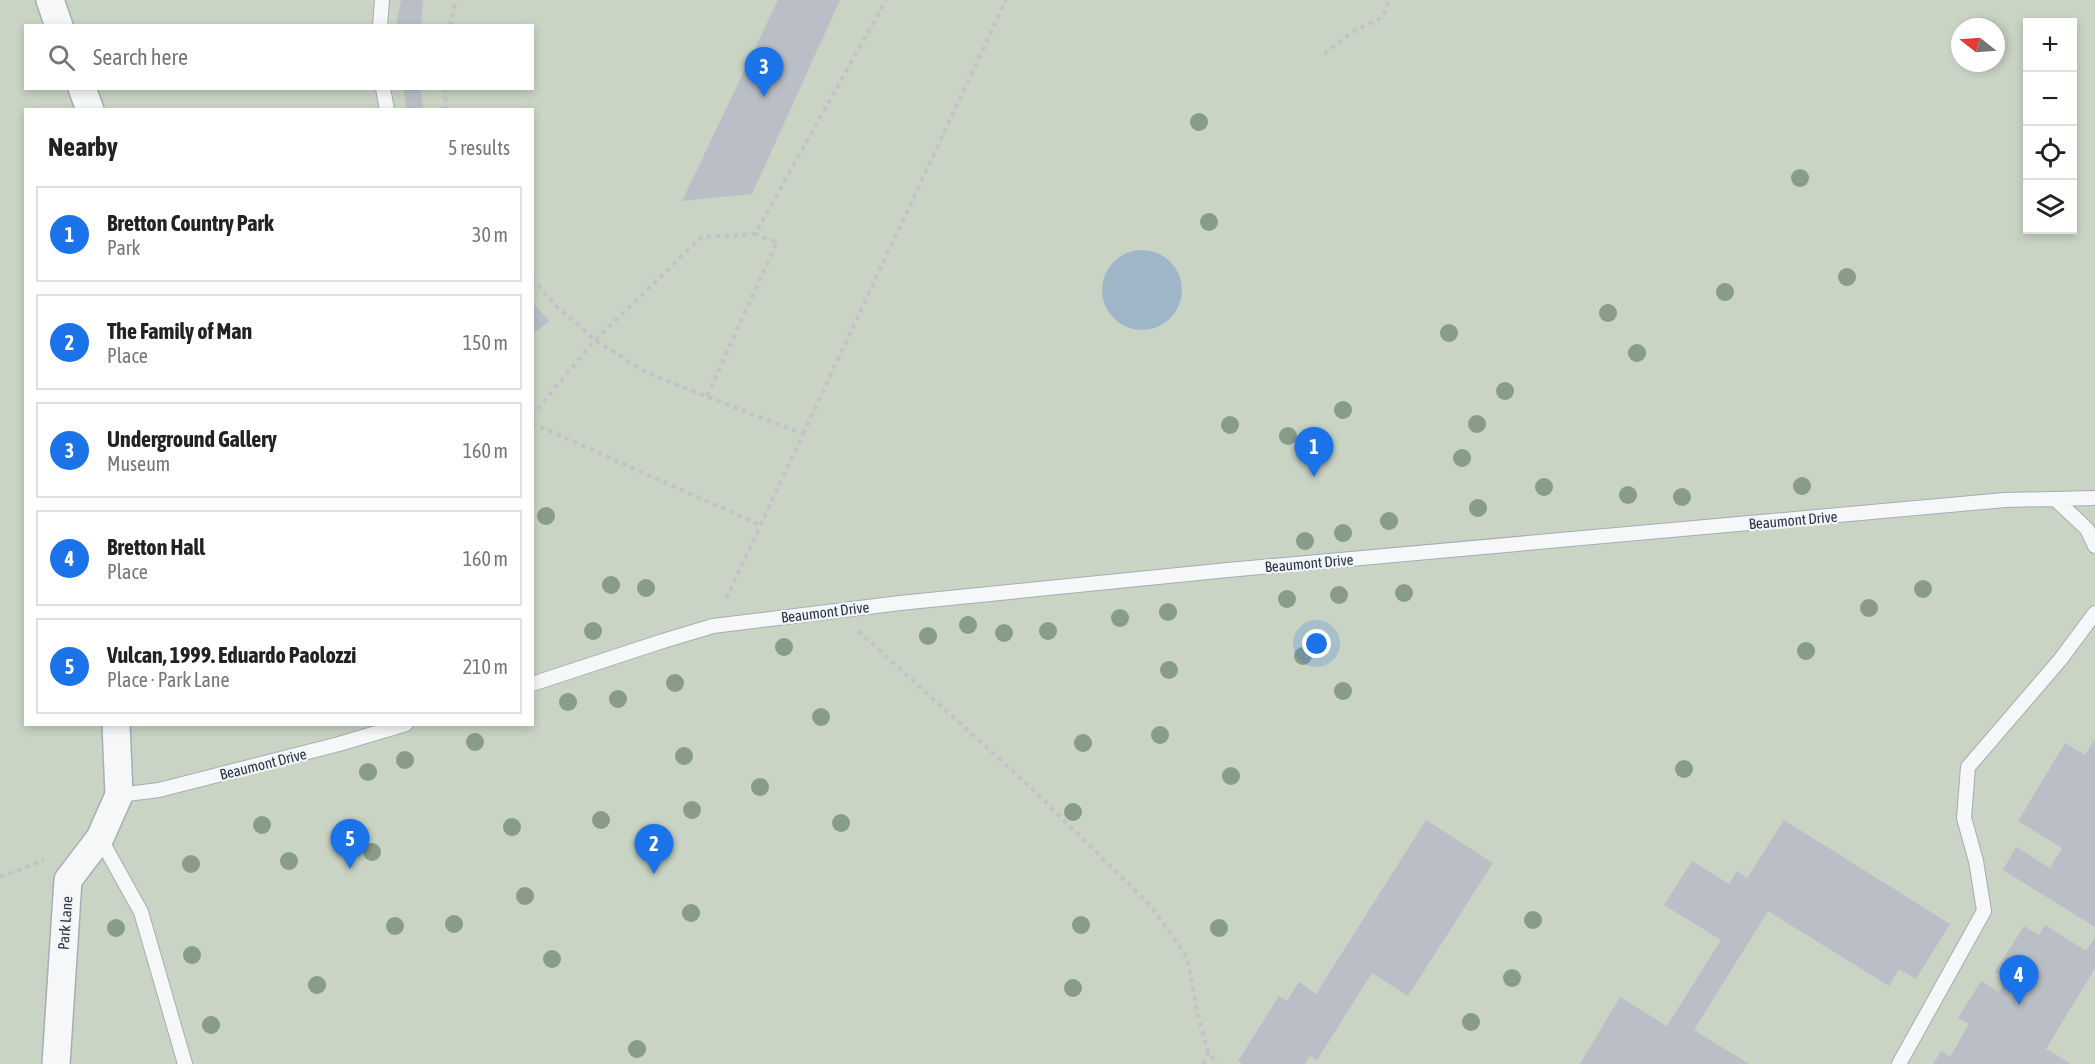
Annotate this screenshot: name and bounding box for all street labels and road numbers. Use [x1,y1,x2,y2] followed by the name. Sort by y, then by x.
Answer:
[1748,508,1838,532] street label: Beaumont Drive
[1264,551,1354,575] street label: Beaumont Drive
[780,598,870,626] street label: Beaumont Drive
[218,745,308,783] street label: Beaumont Drive
[55,895,75,951] street label: Park Lane

